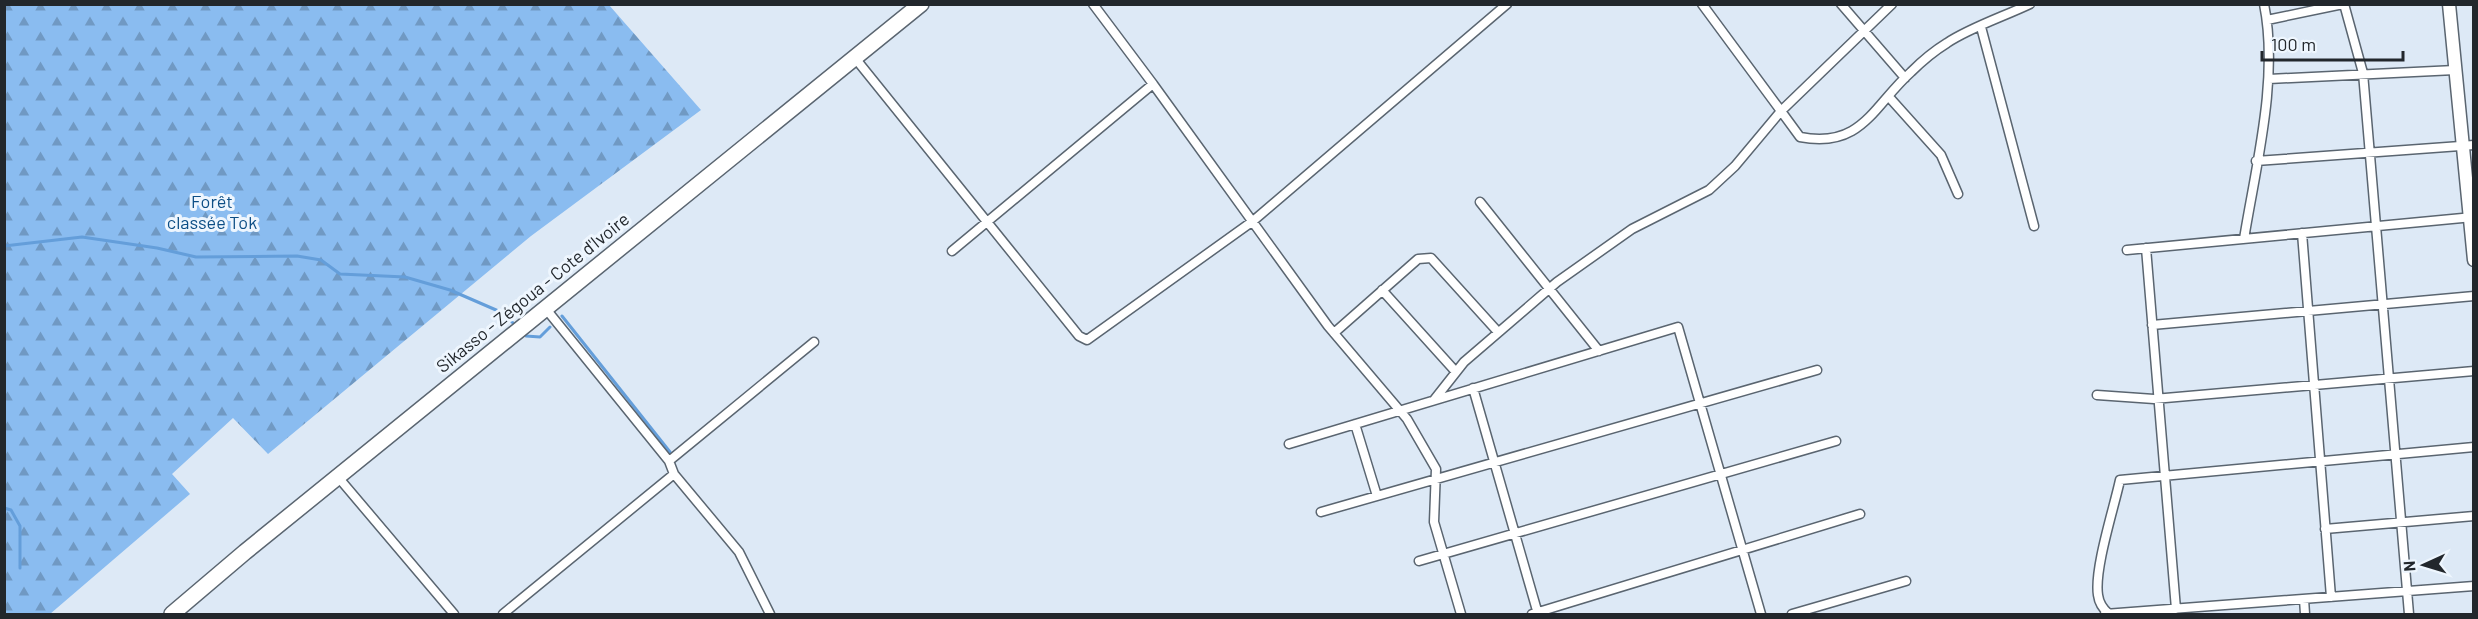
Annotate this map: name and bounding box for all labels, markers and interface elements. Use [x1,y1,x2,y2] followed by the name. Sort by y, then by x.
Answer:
[2262,24,2403,62] scale bar
[2271,33,2316,55] text: 100 m
[167,190,257,233] park label: Forêt classée Tok
[431,208,633,377] street label: Sikasso - Zégoua - Cote d'Ivoire
[2394,535,2454,595] north arrow
[2399,560,2418,572] text: N

